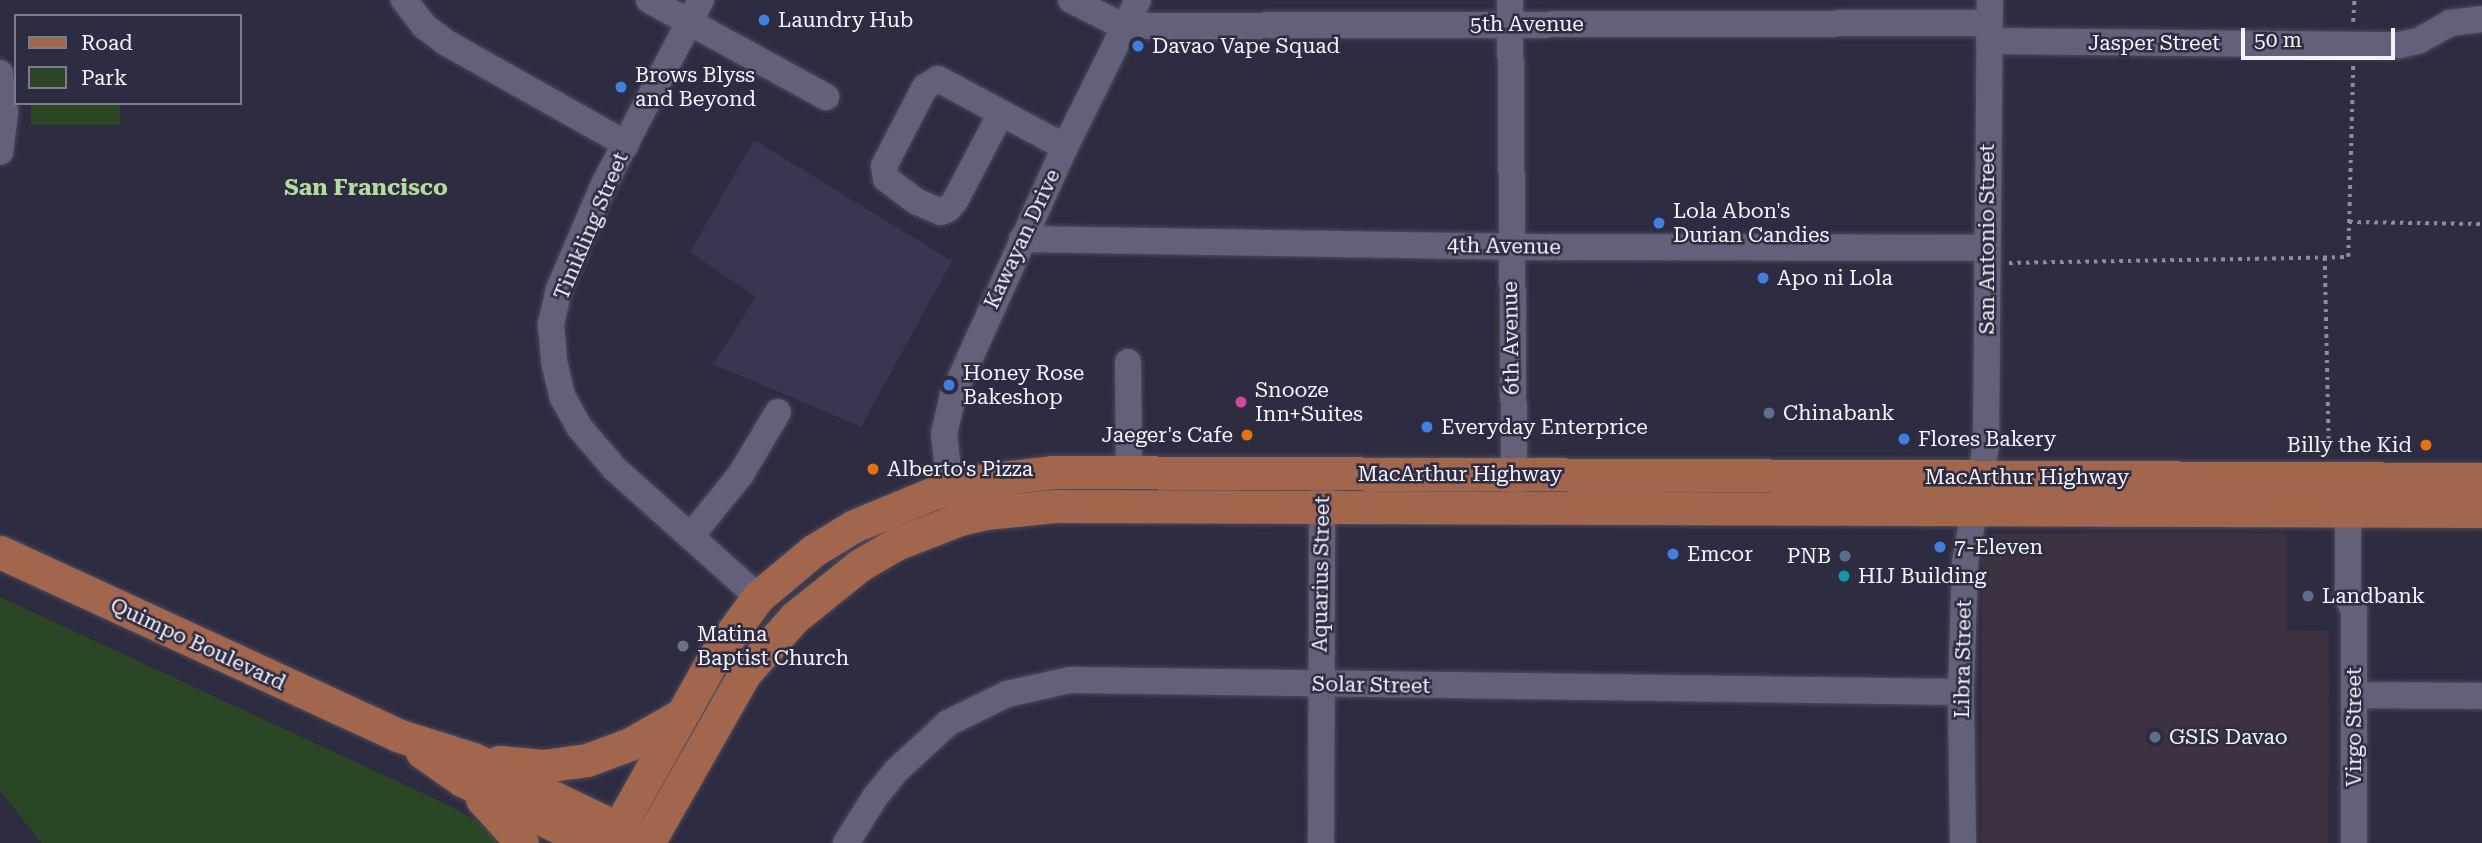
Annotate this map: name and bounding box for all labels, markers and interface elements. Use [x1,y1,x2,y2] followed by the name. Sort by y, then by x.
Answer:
[778,7,913,33] place label: Laundry Hub
[1470,11,1584,37] street label: 5th Avenue
[756,12,772,28] marker: Laundry Hub
[14,14,242,105] legend
[2244,14,2398,58] scale bar
[2254,28,2302,52] text: 50 m
[2088,30,2220,56] street label: Jasper Street
[81,31,133,55] text: Road
[1152,33,1340,59] place label: Davao Vape Squad
[1130,38,1146,54] marker: Davao Vape Squad
[635,62,756,112] place label: Brows Blyss and Beyond
[81,66,127,90] text: Park
[613,79,629,95] marker: Brows Blyss and Beyond
[1974,144,2000,334] street label: San Antonio Street
[549,148,633,304] street label: Tinikling Street
[979,165,1065,313] street label: Kawayan Drive
[284,174,448,202] district label: San Francisco
[1673,198,1830,248] place label: Lola Abon's Durian Candies
[1651,215,1667,231] marker: Lola Abon's Durian Candies
[1447,232,1561,260] street label: 4th Avenue
[1777,265,1893,291] place label: Apo ni Lola
[1755,270,1771,286] marker: Apo ni Lola
[1497,281,1525,395] street label: 6th Avenue
[963,360,1084,410] place label: Honey Rose Bakeshop
[941,377,957,393] marker: Honey Rose Bakeshop
[1255,377,1363,427] place label: Snooze Inn+Suites
[1233,394,1249,410] marker: Snooze Inn+Suites
[1783,400,1895,426] place label: Chinabank
[1761,405,1777,421] marker: Chinabank
[1441,414,1648,440] place label: Everyday Enterprice
[1419,419,1435,435] marker: Everyday Enterprice
[1101,422,1233,448] place label: Jaeger's Cafe
[1918,426,2056,452] place label: Flores Bakery
[1239,427,1255,443] marker: Jaeger's Cafe
[1896,431,1912,447] marker: Flores Bakery
[2287,432,2412,458] place label: Billy the Kid
[2418,437,2434,453] marker: Billy the Kid
[887,456,1033,482] place label: Alberto's Pizza
[865,461,881,477] marker: Alberto's Pizza
[1358,461,1562,487] street label: MacArthur Highway
[1925,464,2129,490] street label: MacArthur Highway
[1307,496,1335,652] street label: Aquarius Street
[1954,534,2043,560] place label: 7-Eleven
[1932,539,1948,555] marker: 7-Eleven
[1687,541,1753,567] place label: Emcor
[1787,543,1831,569] place label: PNB
[1665,546,1681,562] marker: Emcor
[1837,548,1853,564] marker: PNB
[1858,563,1986,589] place label: HIJ Building
[1836,568,1852,584] marker: HIJ Building
[2322,583,2425,609] place label: Landbank
[2300,588,2316,604] marker: Landbank
[106,592,290,696] street label: Quimpo Boulevard
[1949,599,1977,719] street label: Libra Street
[697,621,849,671] place label: Matina Baptist Church
[675,638,691,654] marker: Matina Baptist Church
[2341,667,2367,787] street label: Virgo Street
[1312,671,1430,699] street label: Solar Street
[2169,724,2288,750] place label: GSIS Davao
[2147,729,2163,745] marker: GSIS Davao

